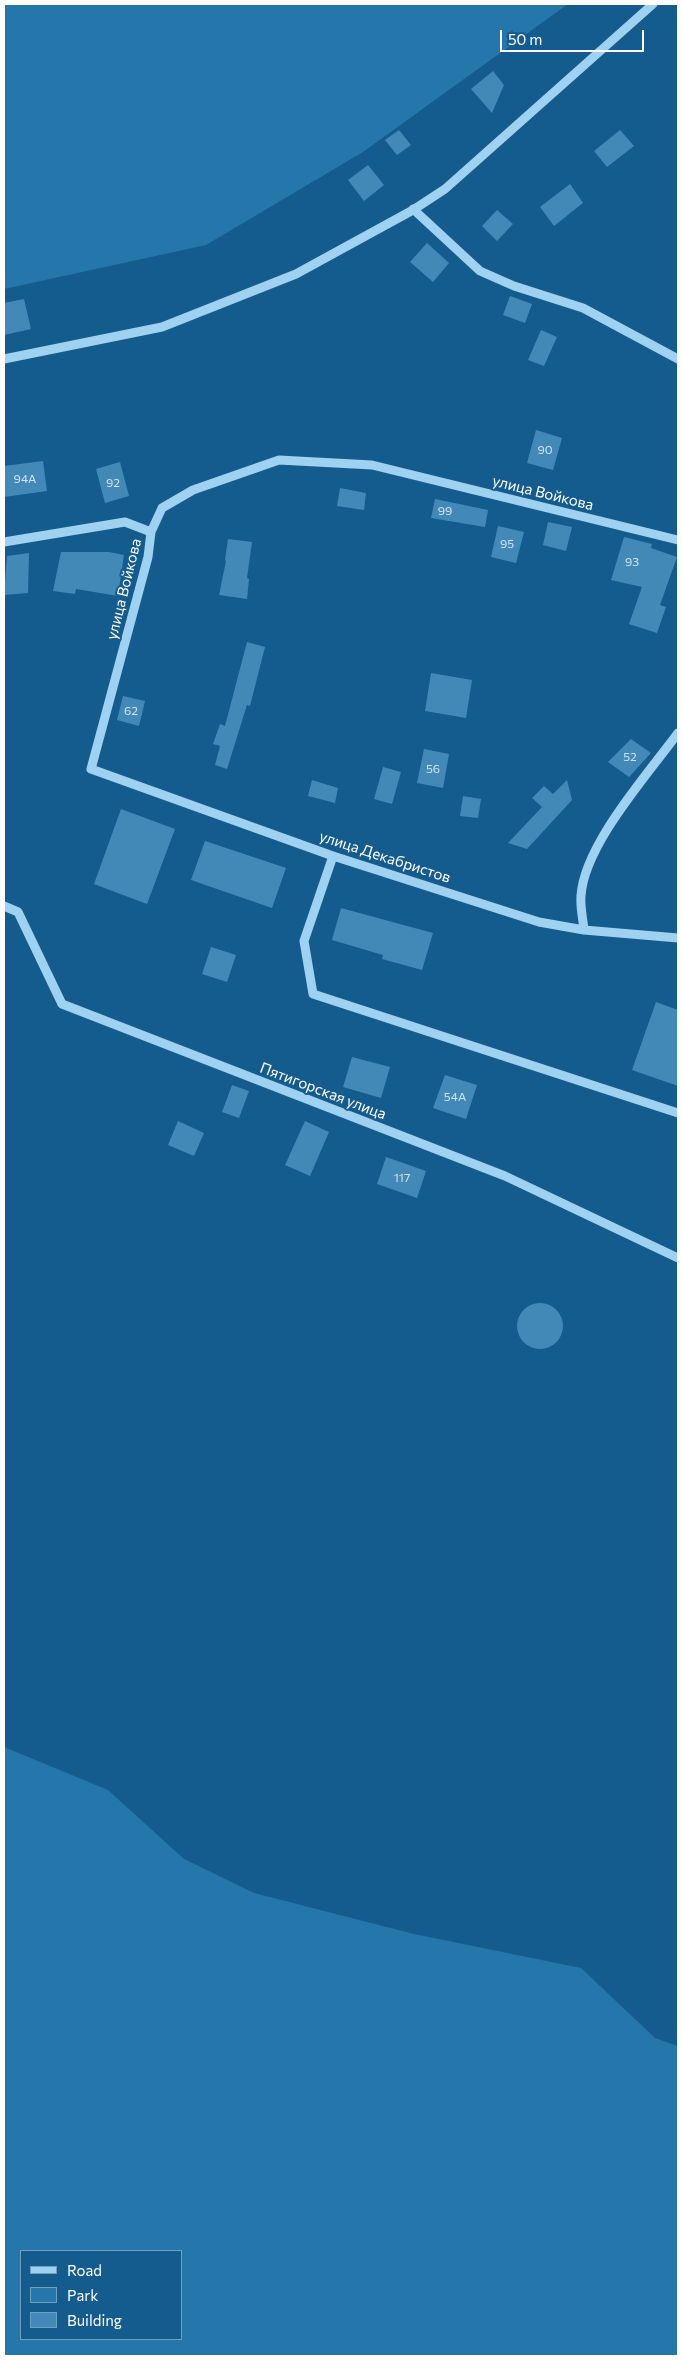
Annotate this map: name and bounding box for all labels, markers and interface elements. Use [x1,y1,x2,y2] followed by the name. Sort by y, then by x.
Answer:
[502,20,646,52] scale bar
[508,30,542,48] text: 50 m
[537,443,553,457] house number: 90
[14,472,36,486] house number: 94А
[491,472,595,514] street label: улица Войкова
[106,476,120,490] house number: 92
[438,504,452,518] house number: 99
[103,537,145,641] street label: улица Войкова
[500,537,514,551] house number: 95
[625,555,639,569] house number: 93
[124,704,138,718] house number: 62
[623,750,637,764] house number: 52
[426,762,440,776] house number: 56
[317,827,453,887] street label: улица Декабристов
[257,1059,389,1123] street label: Пятигорская улица
[444,1090,466,1104] house number: 54А
[394,1171,410,1185] house number: 117
[20,2250,182,2340] legend
[67,2261,102,2279] text: Road
[67,2286,98,2304] text: Park
[67,2311,122,2329] text: Building

